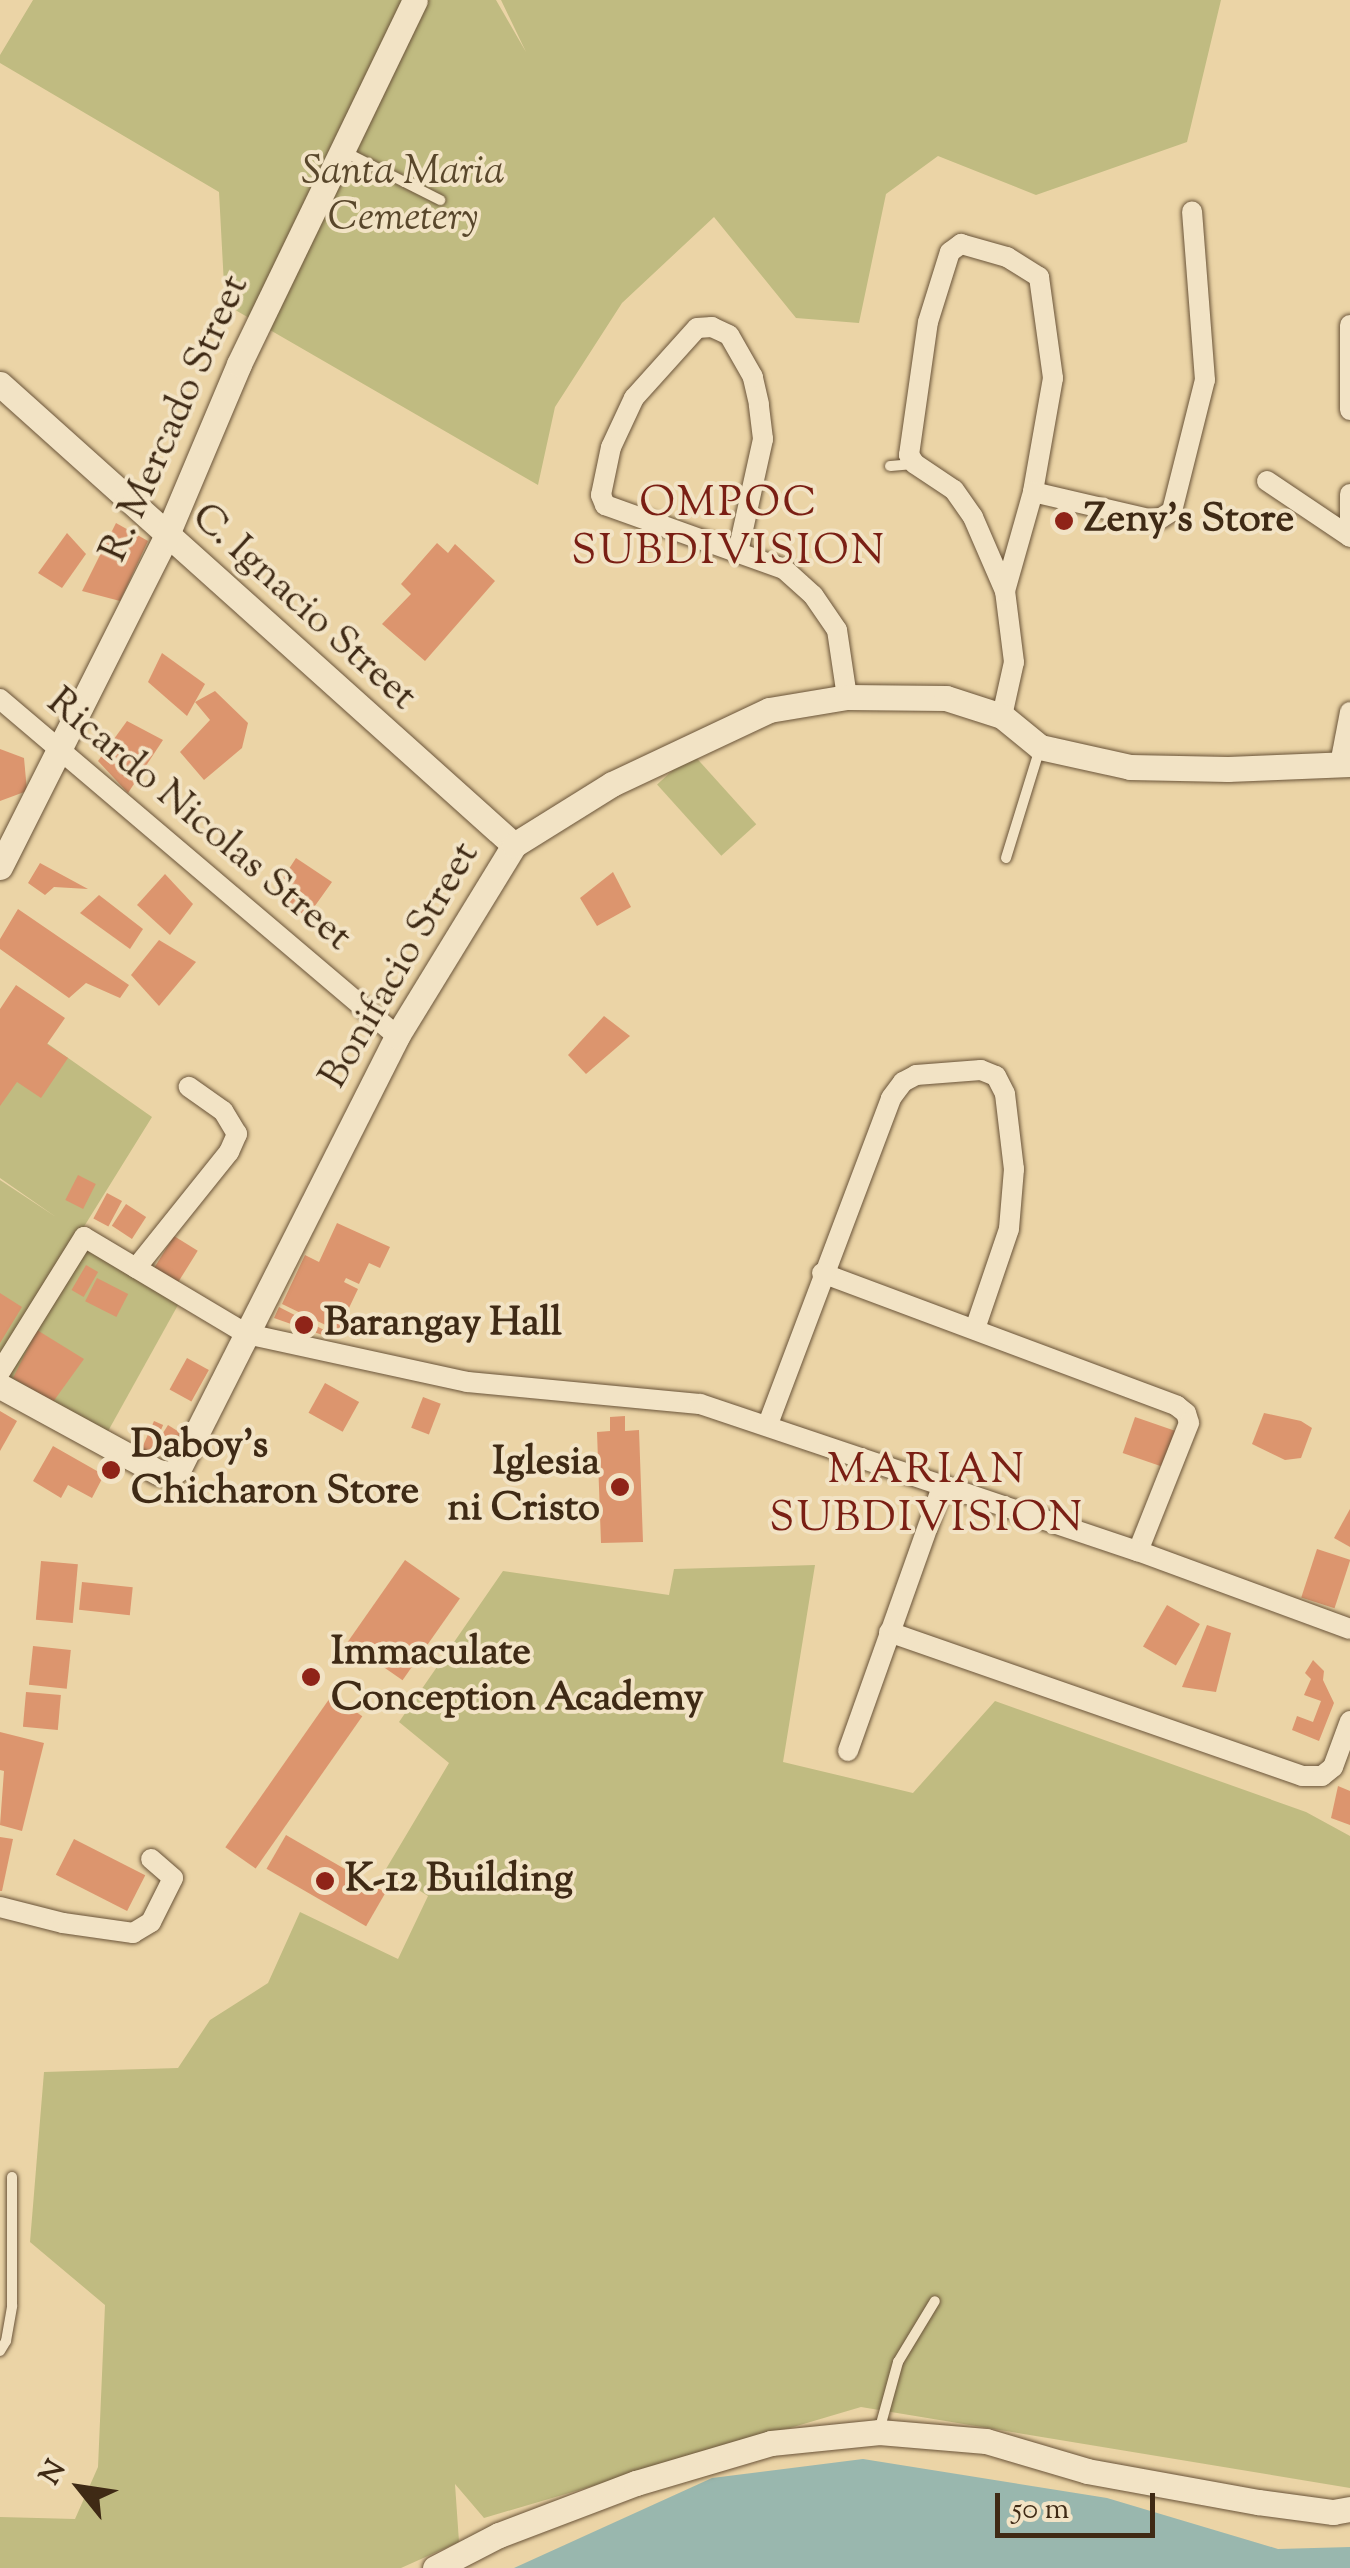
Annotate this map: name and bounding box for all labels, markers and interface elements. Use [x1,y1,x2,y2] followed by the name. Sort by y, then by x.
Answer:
[301,150,505,244] park label: Santa Maria Cemetery
[91,268,261,570] street label: R. Mercado Street
[571,480,887,578] district label: OMPOC SUBDIVISION
[181,494,425,722] street label: C. Ignacio Street
[1084,497,1294,545] place label: Zeny's Store
[1053,510,1075,532] marker: Zeny's Store
[36,679,360,963] street label: Ricardo Nicolas Street
[311,834,491,1098] street label: Bonifacio Street
[324,1301,562,1349] place label: Barangay Hall
[293,1314,315,1336] marker: Barangay Hall
[131,1423,419,1517] place label: Daboy's Chicharon Store
[447,1440,600,1534] place label: Iglesia ni Cristo
[769,1447,1085,1545] district label: MARIAN SUBDIVISION
[100,1459,122,1481] marker: Daboy's Chicharon Store
[609,1476,631,1498] marker: Iglesia ni Cristo
[331,1630,704,1724] place label: Immaculate Conception Academy
[300,1666,322,1688] marker: Immaculate Conception Academy
[345,1857,573,1905] place label: K-12 Building
[314,1870,336,1892] marker: K-12 Building
[30,2438,130,2538] north arrow
[31,2453,77,2493] text: N
[1000,2473,1160,2535] scale bar
[1012,2489,1069,2532] text: 50 m

